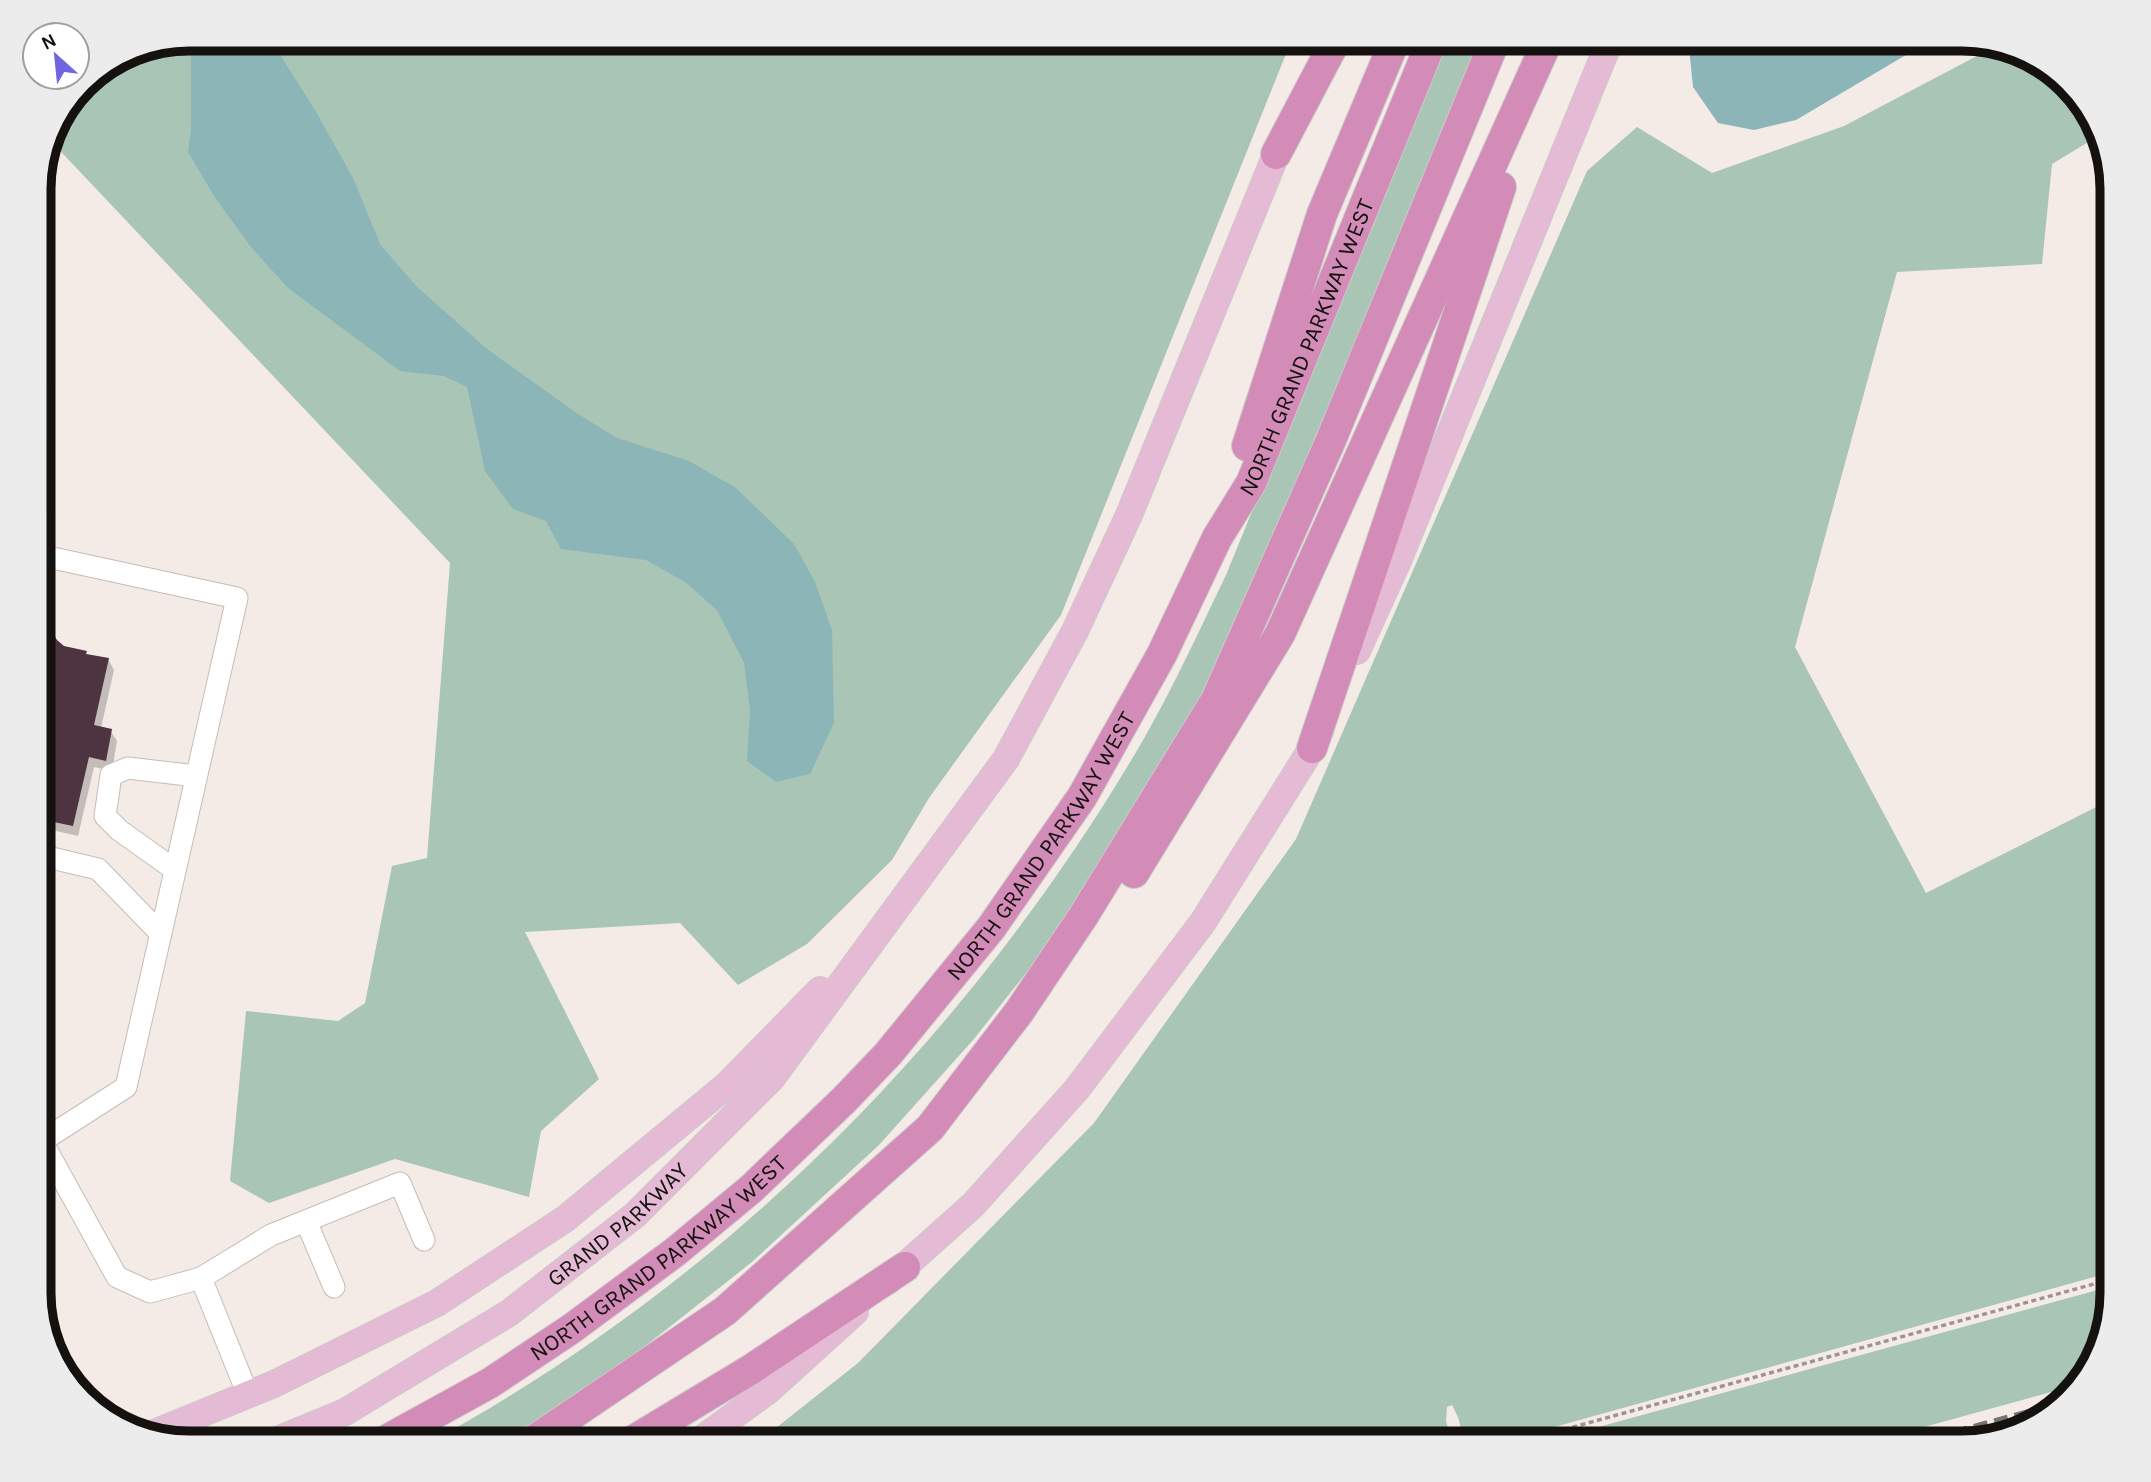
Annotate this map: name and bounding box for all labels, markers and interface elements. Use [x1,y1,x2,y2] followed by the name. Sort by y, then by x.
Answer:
[21,21,91,91] north arrow
[38,29,60,55] text: N
[1233,195,1380,501] street label: NORTH GRAND PARKWAY WEST
[941,707,1141,986] street label: NORTH GRAND PARKWAY WEST
[525,1149,792,1367] street label: NORTH GRAND PARKWAY WEST
[542,1157,694,1292] street label: GRAND PARKWAY

